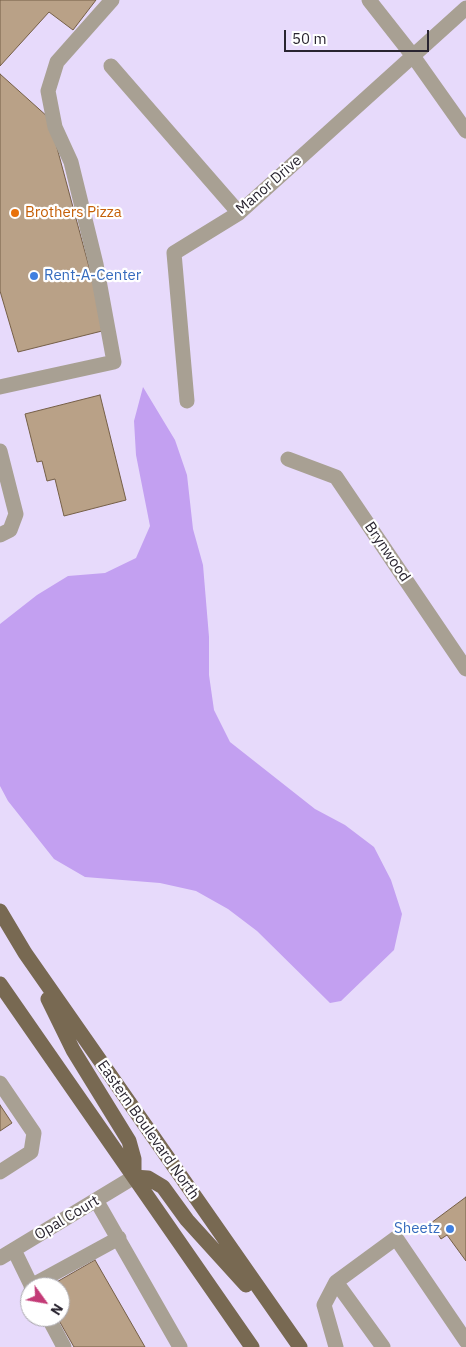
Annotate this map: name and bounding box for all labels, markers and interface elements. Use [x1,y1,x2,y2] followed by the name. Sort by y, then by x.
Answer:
[286,20,431,52] scale bar
[292,29,327,48] text: 50 m
[233,152,305,218] street label: Manor Drive
[25,204,122,222] place label: Brothers Pizza
[9,207,21,219] marker: Brothers Pizza
[44,267,141,285] place label: Rent-A-Center
[28,270,40,282] marker: Rent-A-Center
[360,519,414,585] street label: Brynwood
[93,1057,203,1203] street label: Eastern Boulevard North
[32,1192,102,1244] street label: Opal Court
[394,1220,440,1238] place label: Sheetz
[444,1223,456,1235] marker: Sheetz
[20,1277,70,1327] north arrow
[47,1300,67,1318] text: N

